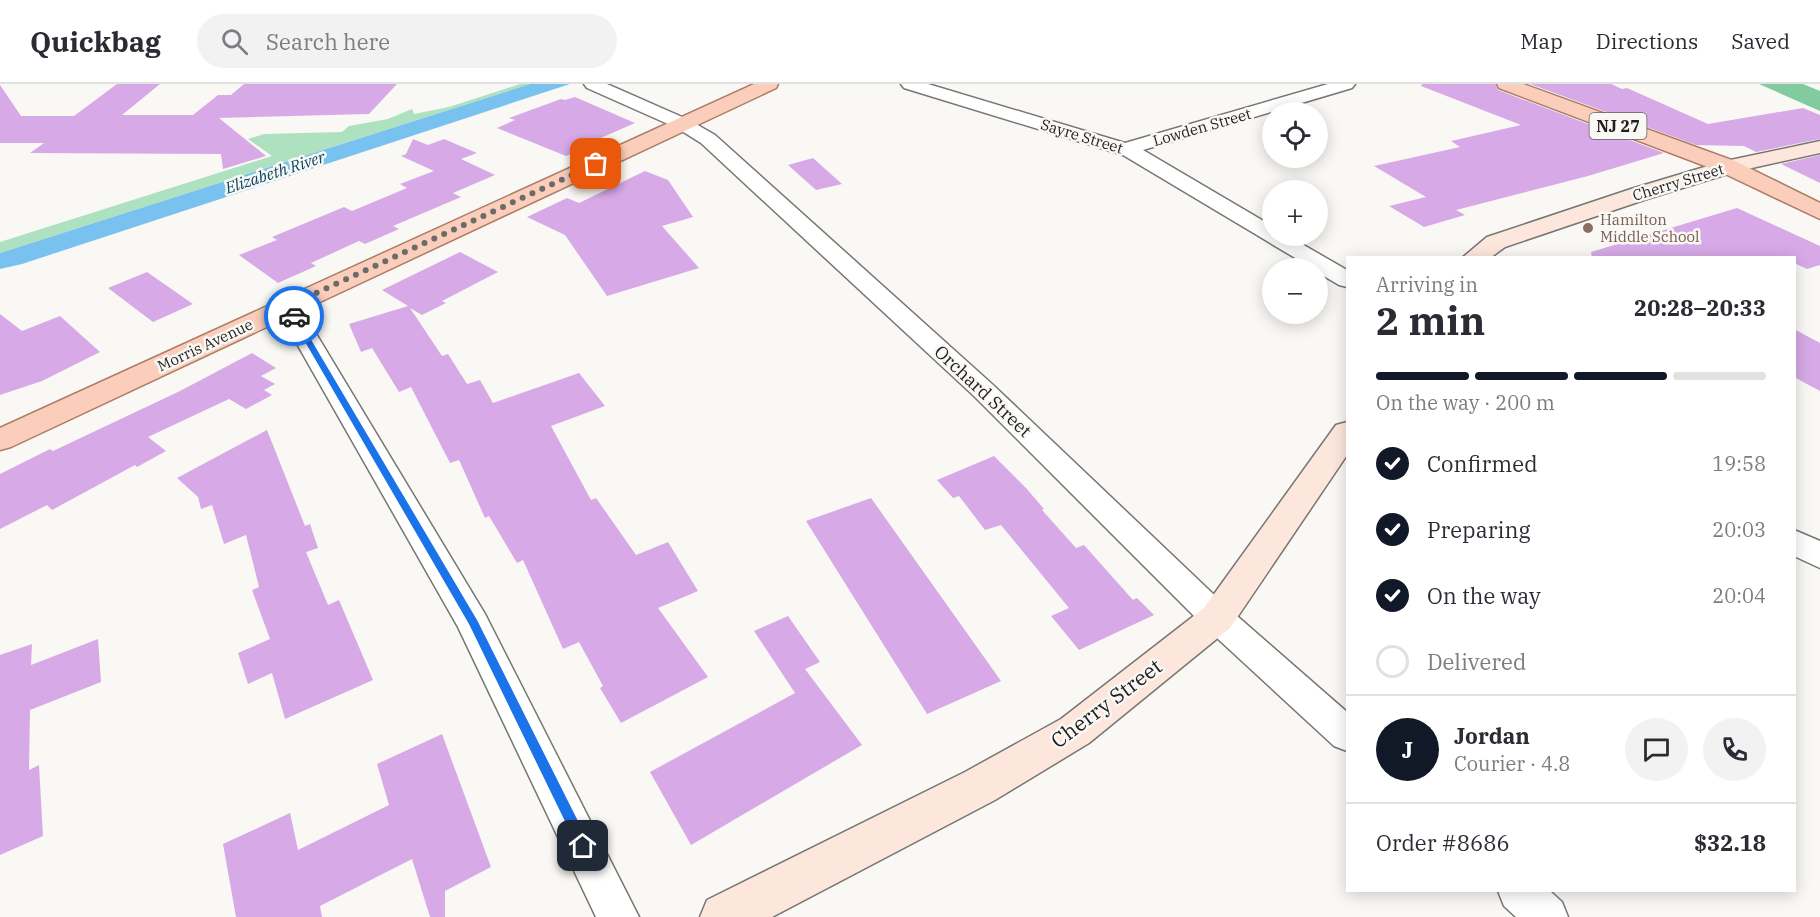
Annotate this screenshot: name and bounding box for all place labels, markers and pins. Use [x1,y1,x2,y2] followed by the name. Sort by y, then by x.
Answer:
[570,138,621,189] pin
[1600,210,1700,246] place label: Hamilton Middle School
[1581,221,1595,235] marker: Hamilton Middle School
[557,820,608,871] pin

